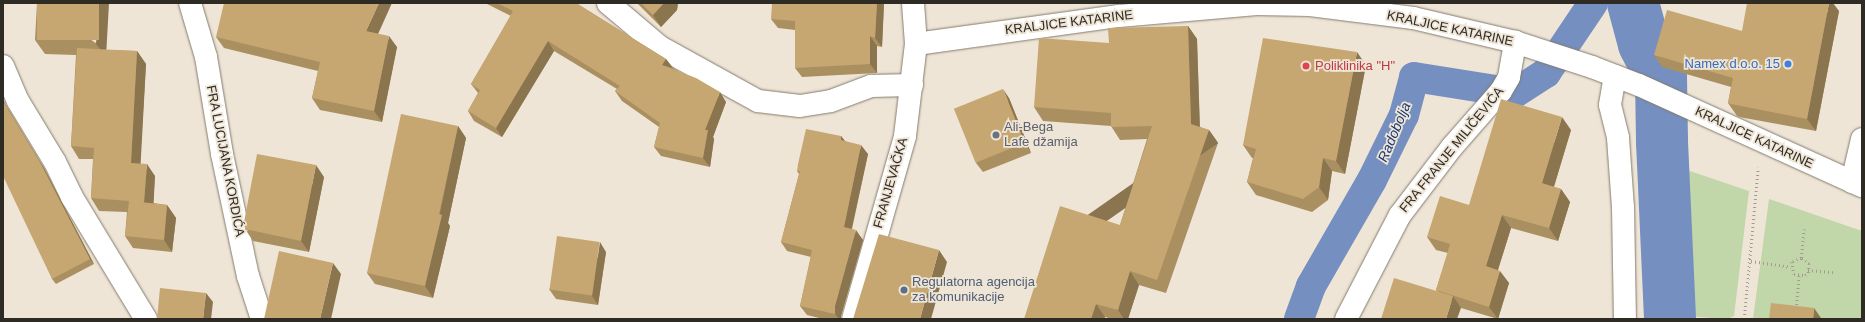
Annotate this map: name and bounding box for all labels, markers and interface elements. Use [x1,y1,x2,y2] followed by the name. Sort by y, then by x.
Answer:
[1004,7,1134,39] street label: KRALJICE KATARINE
[1385,8,1515,50] street label: KRALJICE KATARINE
[1685,56,1780,72] place label: Namex d.o.o. 15
[1315,58,1395,74] place label: Poliklinika "H"
[1783,59,1793,69] marker: Namex d.o.o. 15
[1300,60,1312,72] marker: Poliklinika "H"
[203,83,247,239] street label: FRA LUCIJANA KORDIĆA
[1396,84,1508,216] street label: FRA FRANJE MILIČEVIĆA
[1374,100,1414,164] water label: Radobolja
[1692,104,1816,172] street label: KRALJICE KATARINE
[1004,120,1078,151] place label: Ali-Bega Lafe džamija
[991,130,1001,140] marker: Ali-Bega Lafe džamija
[871,136,911,230] street label: FRANJEVAČKA
[912,275,1035,306] place label: Regulatorna agencija za komunikacije
[899,285,909,295] marker: Regulatorna agencija za komunikacije

